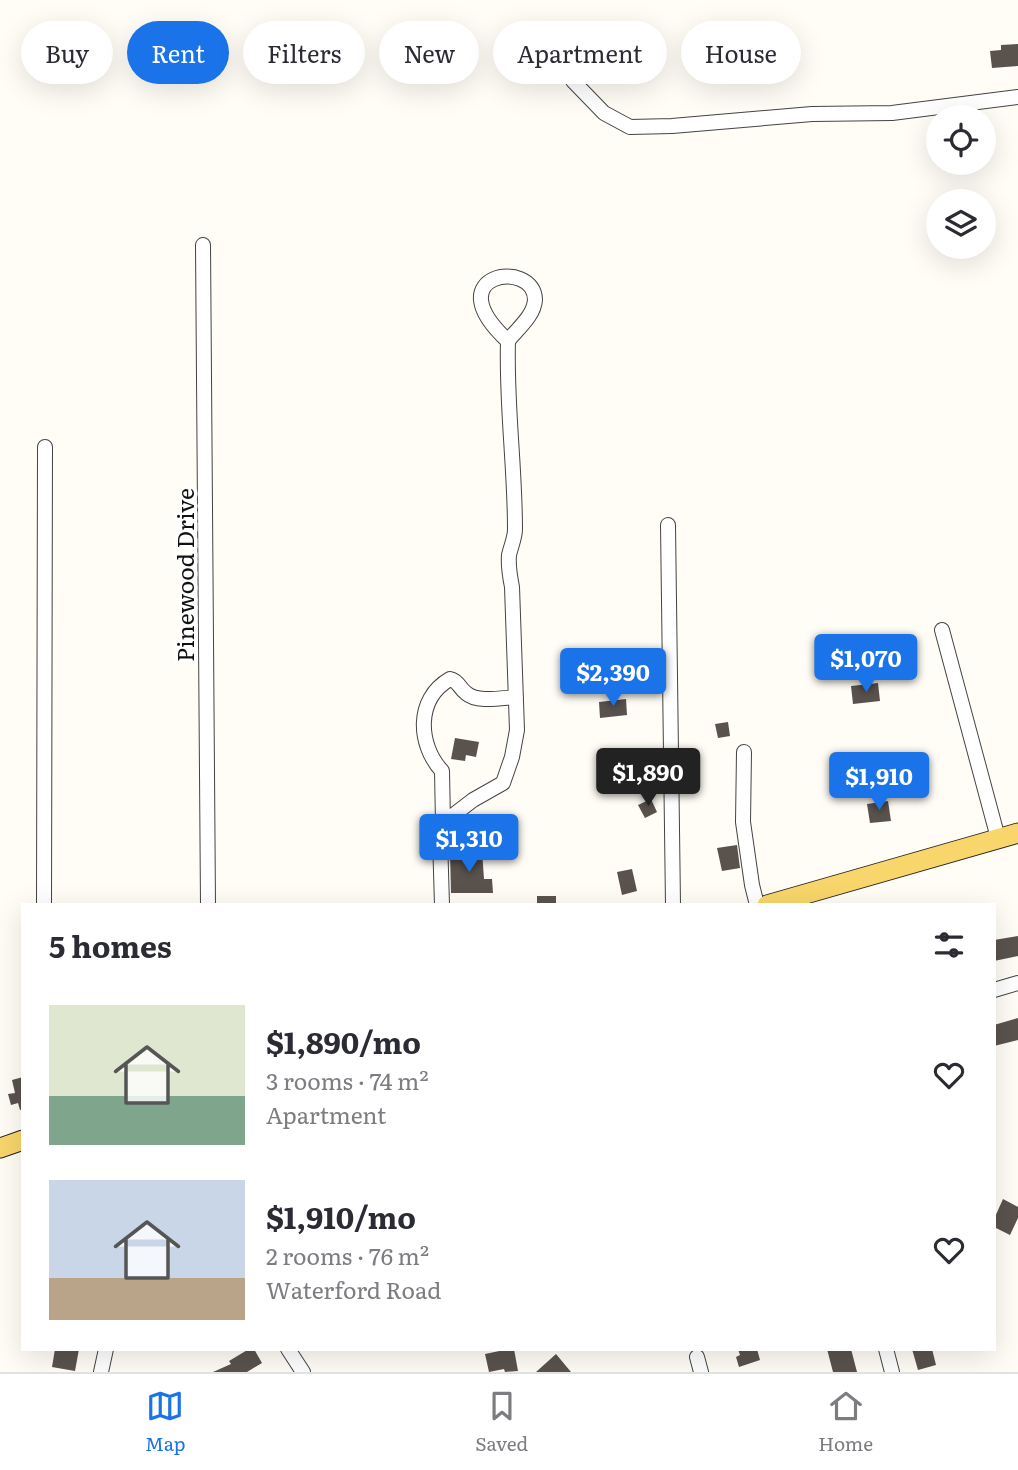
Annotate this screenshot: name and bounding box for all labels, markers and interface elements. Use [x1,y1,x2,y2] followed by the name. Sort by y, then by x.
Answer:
[21,21,113,84] chip: Buy
[127,21,229,84] chip: Rent
[243,21,365,84] chip: Filters
[379,21,479,84] chip: New
[493,21,667,84] chip: Apartment
[681,21,801,84] chip: House
[926,105,996,259] map controls
[926,105,996,175] button: locate
[926,189,996,259] button: layers
[167,488,201,662] street label: Pinewood Drive
[809,634,923,694] pin: $1,070
[830,640,902,674] text: $1,070
[556,648,670,708] pin: $2,390
[576,654,650,688] text: $2,390
[591,748,705,808] pin: $1,890
[822,752,936,812] pin: $1,910
[612,754,684,788] text: $1,890
[845,758,913,792] text: $1,910
[412,814,526,874] pin: $1,310
[435,820,503,854] text: $1,310
[49,923,172,967] text: 5 homes
[930,926,968,964] icon: filters
[266,1019,421,1063] text: $1,890/mo
[105,1033,189,1117] icon: home
[930,1056,968,1094] icon: heart
[266,1063,429,1097] text: 3 rooms · 74 m²
[266,1097,386,1131] text: Apartment
[266,1194,416,1238] text: $1,910/mo
[105,1208,189,1292] icon: home
[930,1231,968,1269] icon: heart
[266,1238,429,1272] text: 2 rooms · 76 m²
[266,1272,441,1306] text: Waterford Road
[145,1387,185,1457] tab: Map
[475,1387,528,1457] tab: Saved
[818,1387,873,1457] tab: Home

